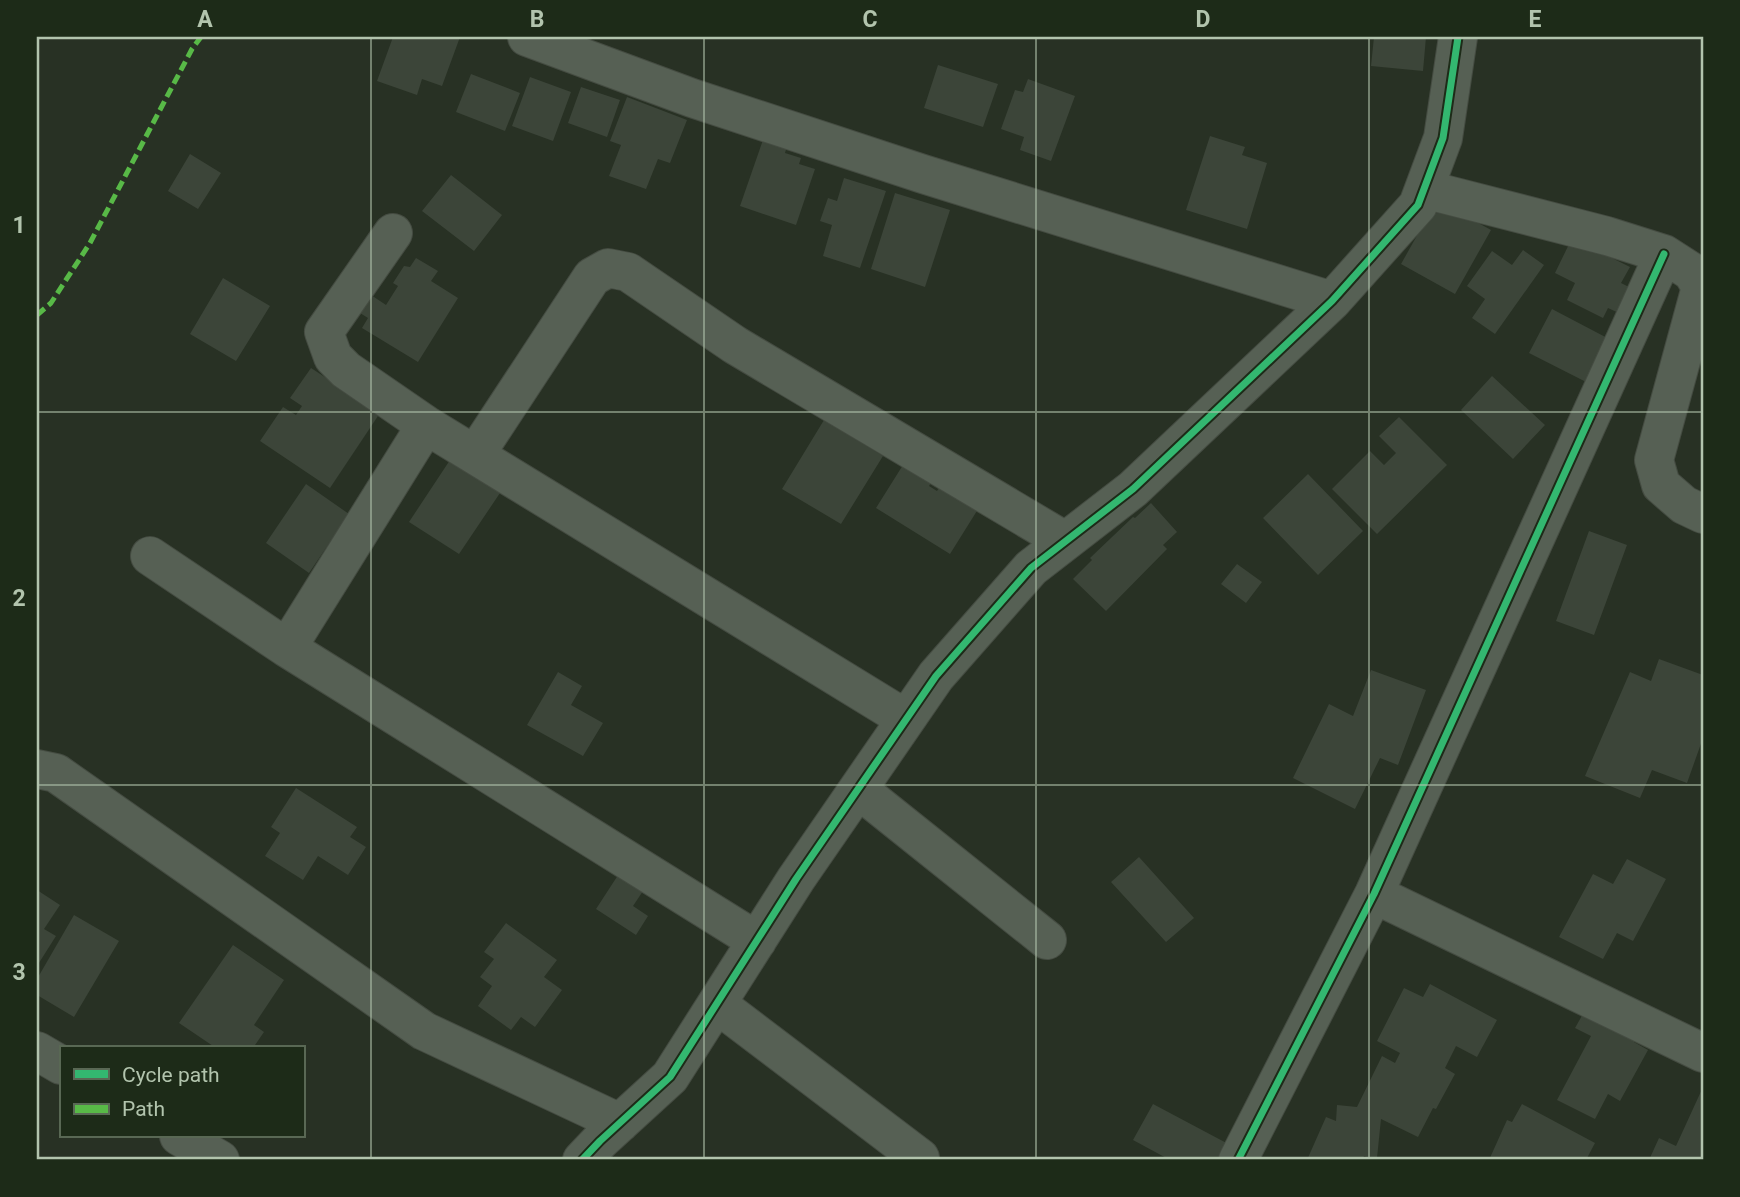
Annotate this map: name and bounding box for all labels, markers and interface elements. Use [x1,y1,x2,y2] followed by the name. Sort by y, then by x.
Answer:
[197,6,213,33] text: A
[530,6,544,33] text: B
[862,6,878,33] text: C
[1196,6,1210,33] text: D
[1529,6,1542,33] text: E
[12,212,26,239] text: 1
[12,585,26,612] text: 2
[12,959,26,986] text: 3
[60,1046,304,1138] legend
[122,1063,220,1087] text: Cycle path
[122,1097,165,1121] text: Path

